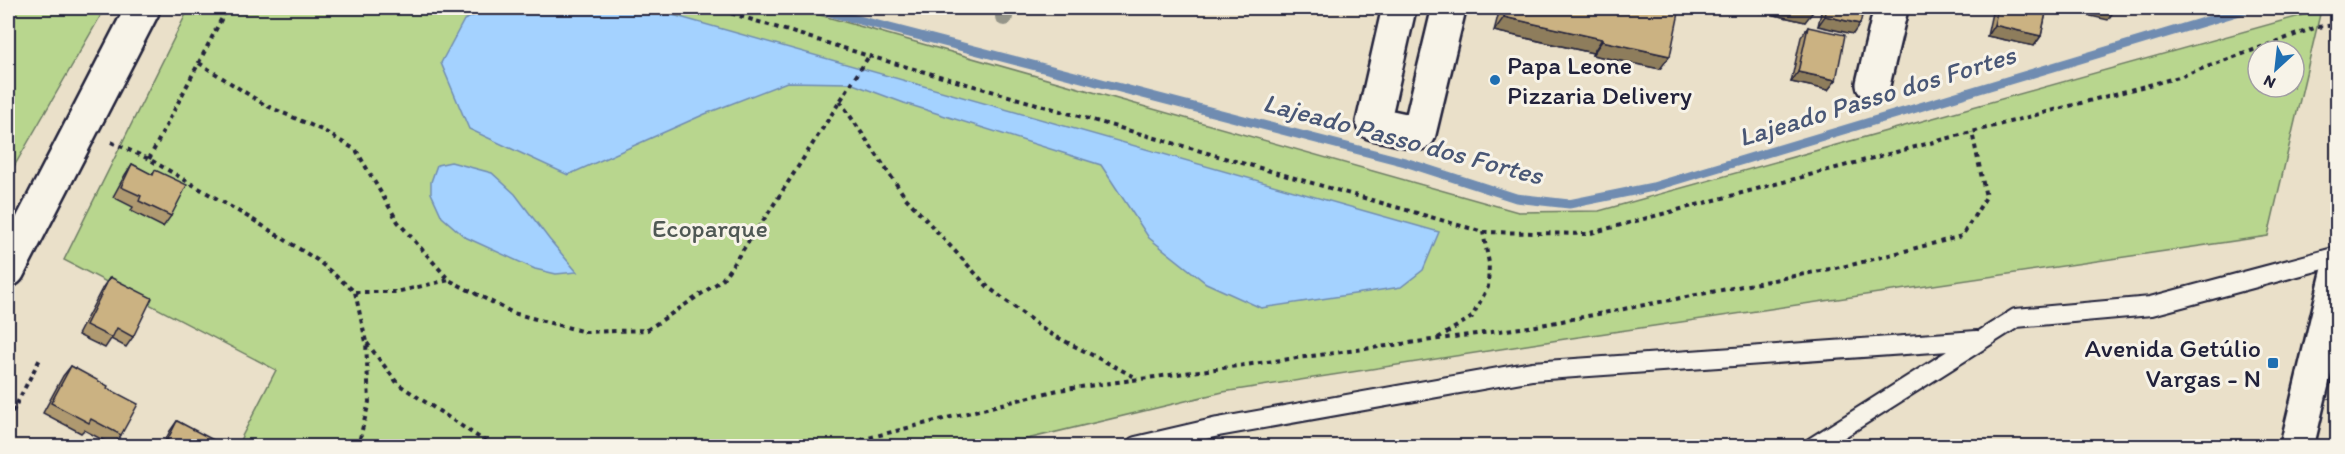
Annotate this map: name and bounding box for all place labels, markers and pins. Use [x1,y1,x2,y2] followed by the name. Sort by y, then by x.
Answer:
[1507,49,1692,111] place label: Papa Leone Pizzaria Delivery
[1488,73,1502,87] marker: Papa Leone Pizzaria Delivery
[2085,332,2261,394] place label: Avenida Getúlio Vargas - N
[2266,356,2280,370] marker: Avenida Getúlio Vargas - N

